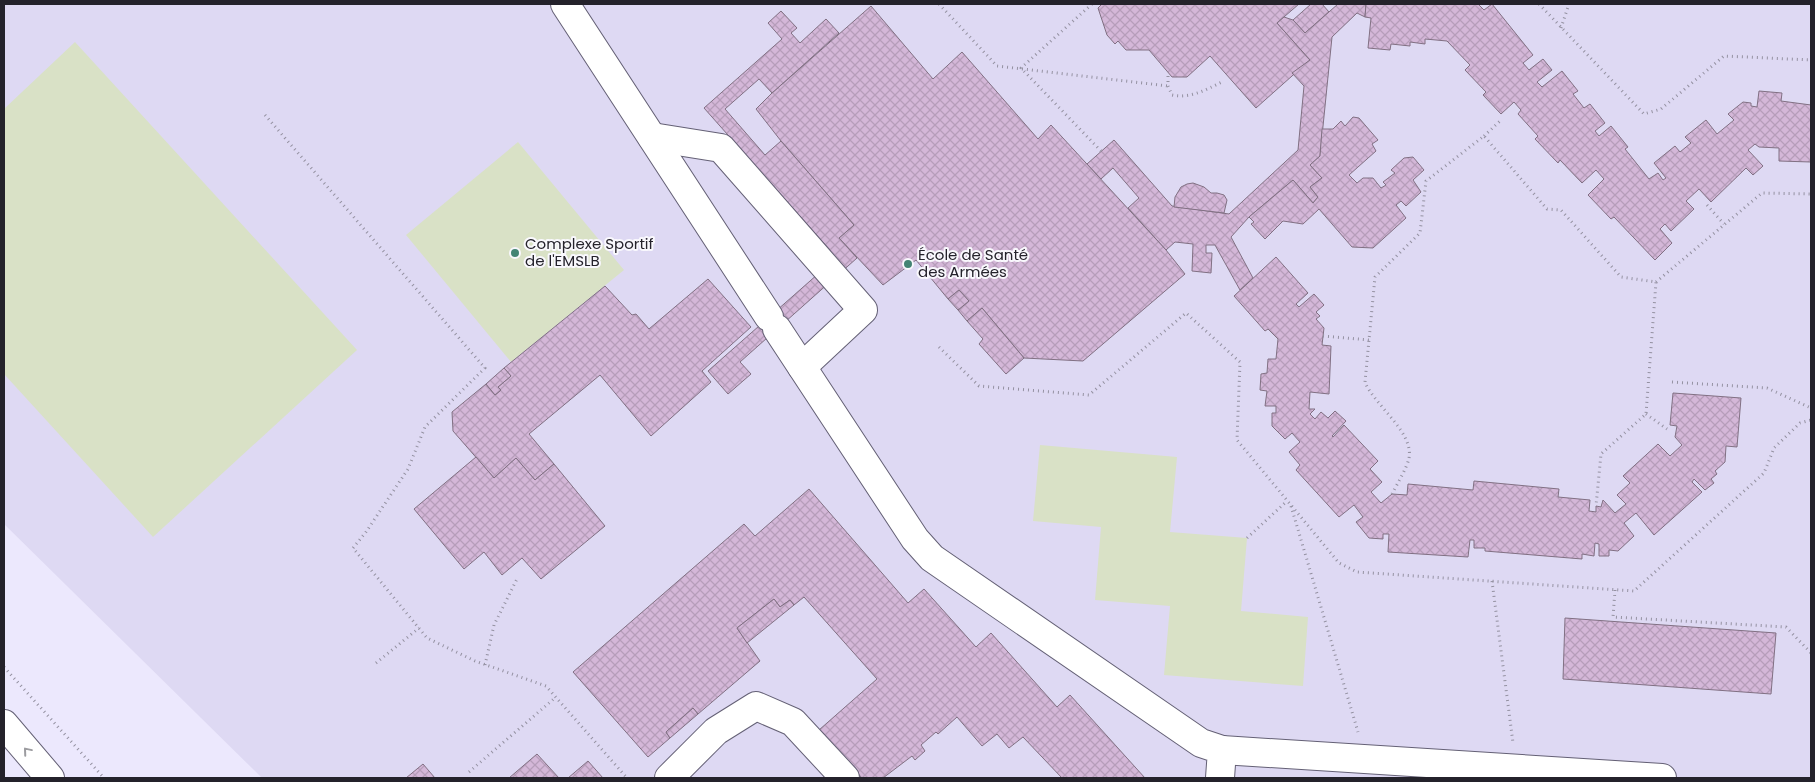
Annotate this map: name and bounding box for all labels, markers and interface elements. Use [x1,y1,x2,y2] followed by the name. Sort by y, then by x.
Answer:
[525,233,654,271] place label: Complexe Sportif de l'EMSLB
[918,244,1028,282] place label: École de Santé des Armées
[509,247,521,259] marker: Complexe Sportif de l'EMSLB
[902,258,914,270] marker: École de Santé des Armées
[24,748,33,757] one-way arrow

